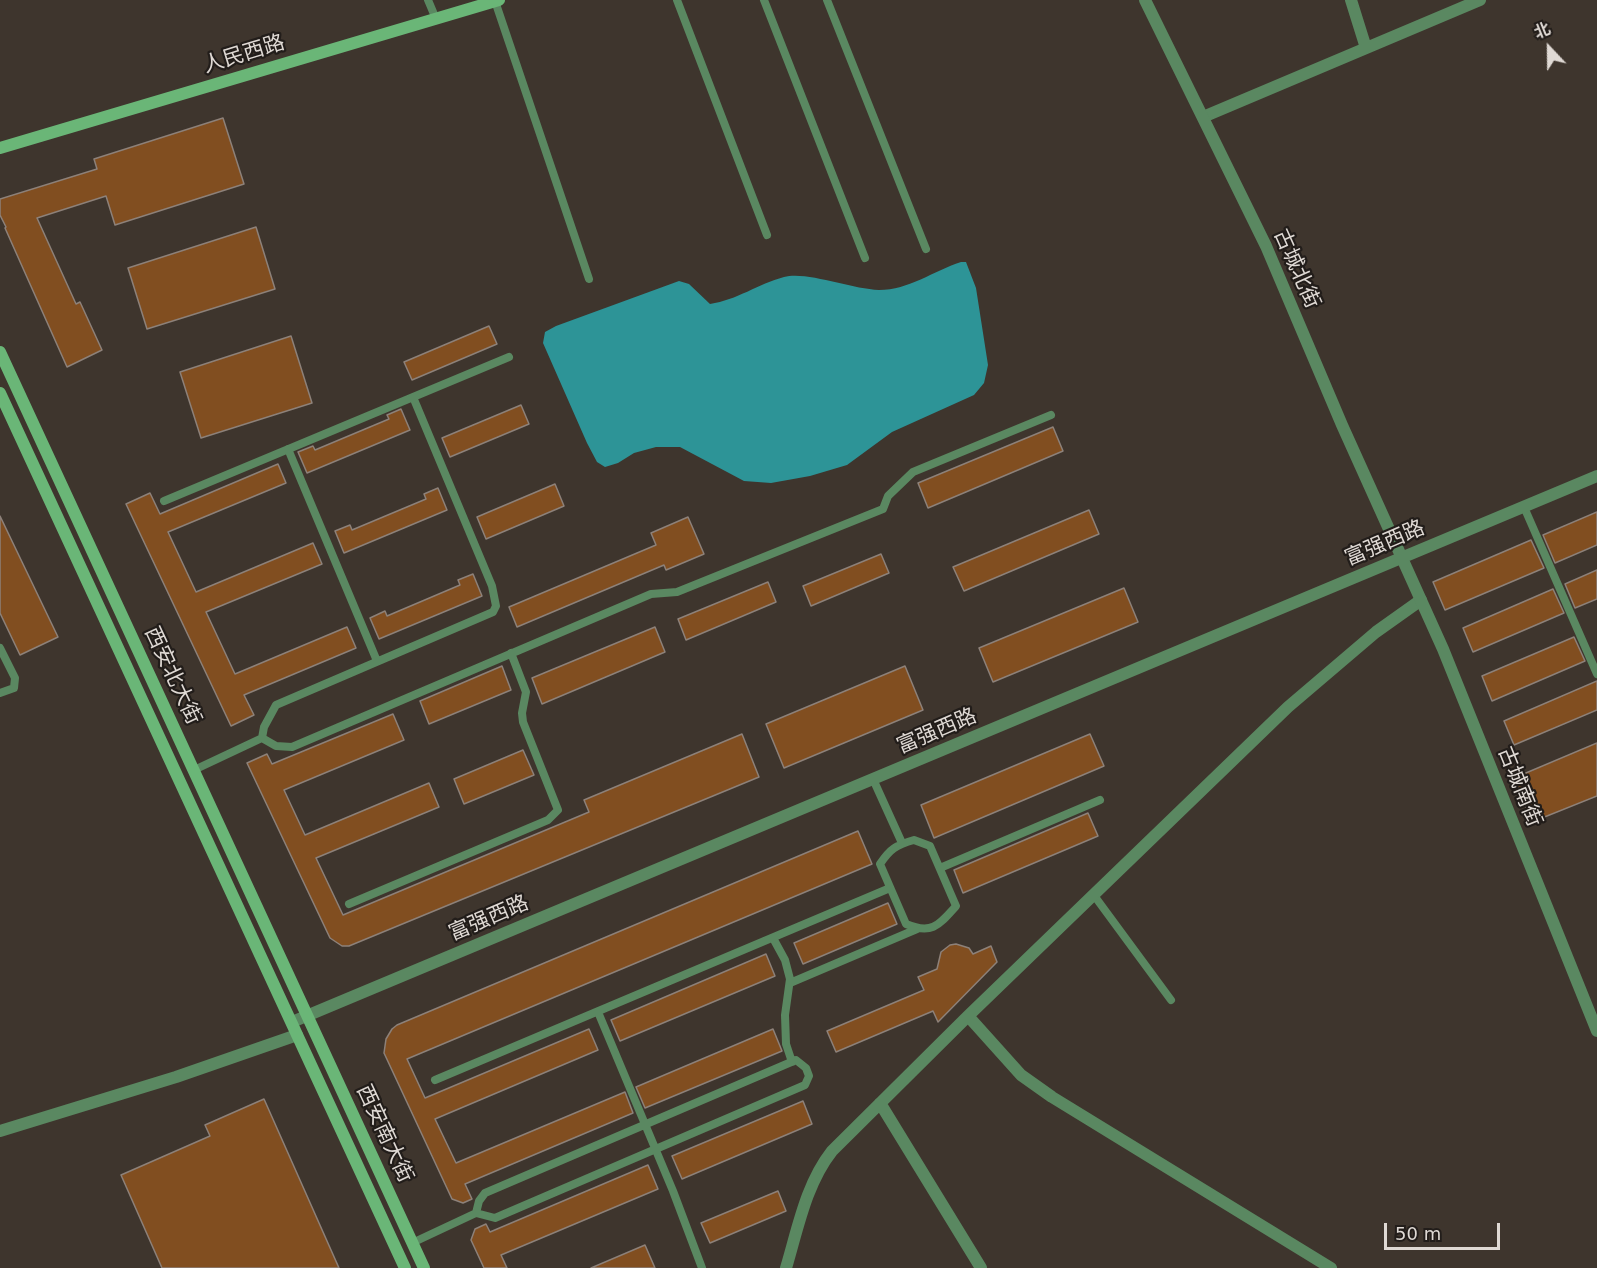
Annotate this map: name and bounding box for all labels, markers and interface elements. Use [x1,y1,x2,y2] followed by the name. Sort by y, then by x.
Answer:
[1519,18,1579,78] north arrow
[1531,19,1553,43] text: 北
[200,31,288,79] street label: 人民西路
[1267,226,1325,312] street label: 古城北街
[1341,516,1429,572] street label: 富强西路
[138,623,206,729] street label: 西安北大街
[893,704,981,760] street label: 富强西路
[1492,743,1546,831] street label: 古城南街
[445,891,533,947] street label: 富强西路
[350,1081,418,1187] street label: 西安南大街
[1387,1211,1502,1249] scale bar
[1395,1223,1441,1244] text: 50 m

